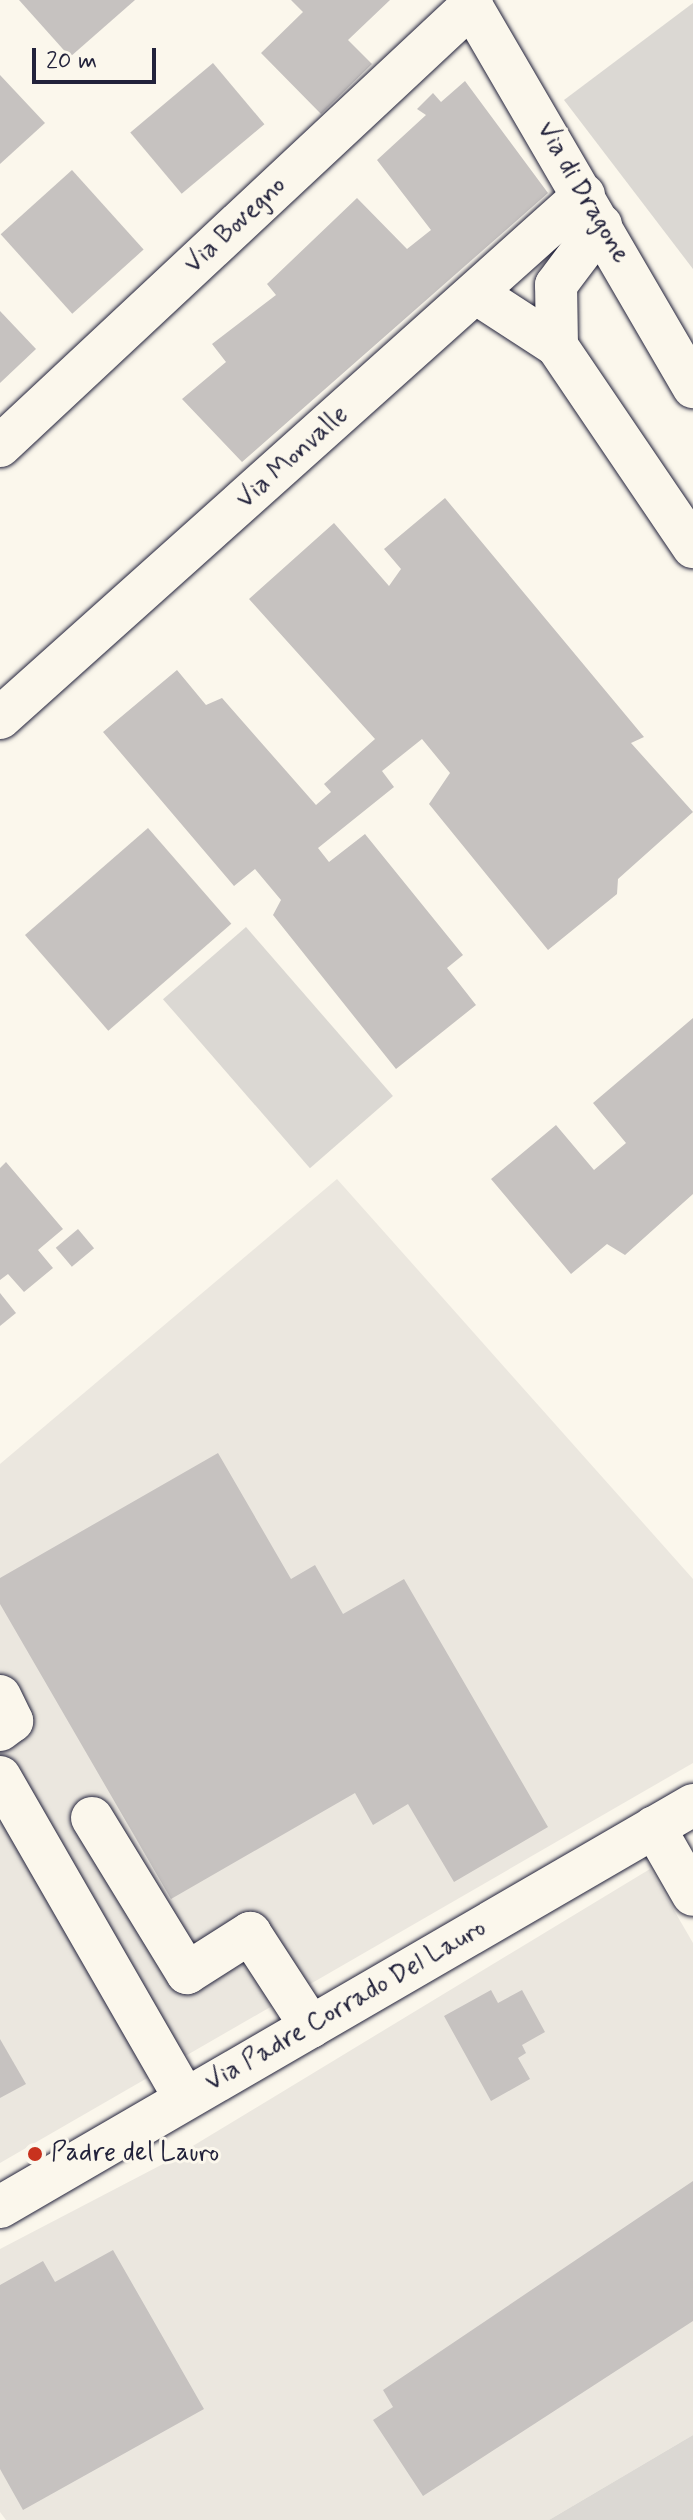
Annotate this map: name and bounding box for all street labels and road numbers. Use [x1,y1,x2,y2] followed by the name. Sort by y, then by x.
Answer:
[529,117,635,269] street label: Via di Dragone
[179,171,293,281] street label: Via Bovegno
[231,400,355,516] street label: Via Monvalle
[204,1915,488,2097] street label: Via Padre Corrado Del Lauro

